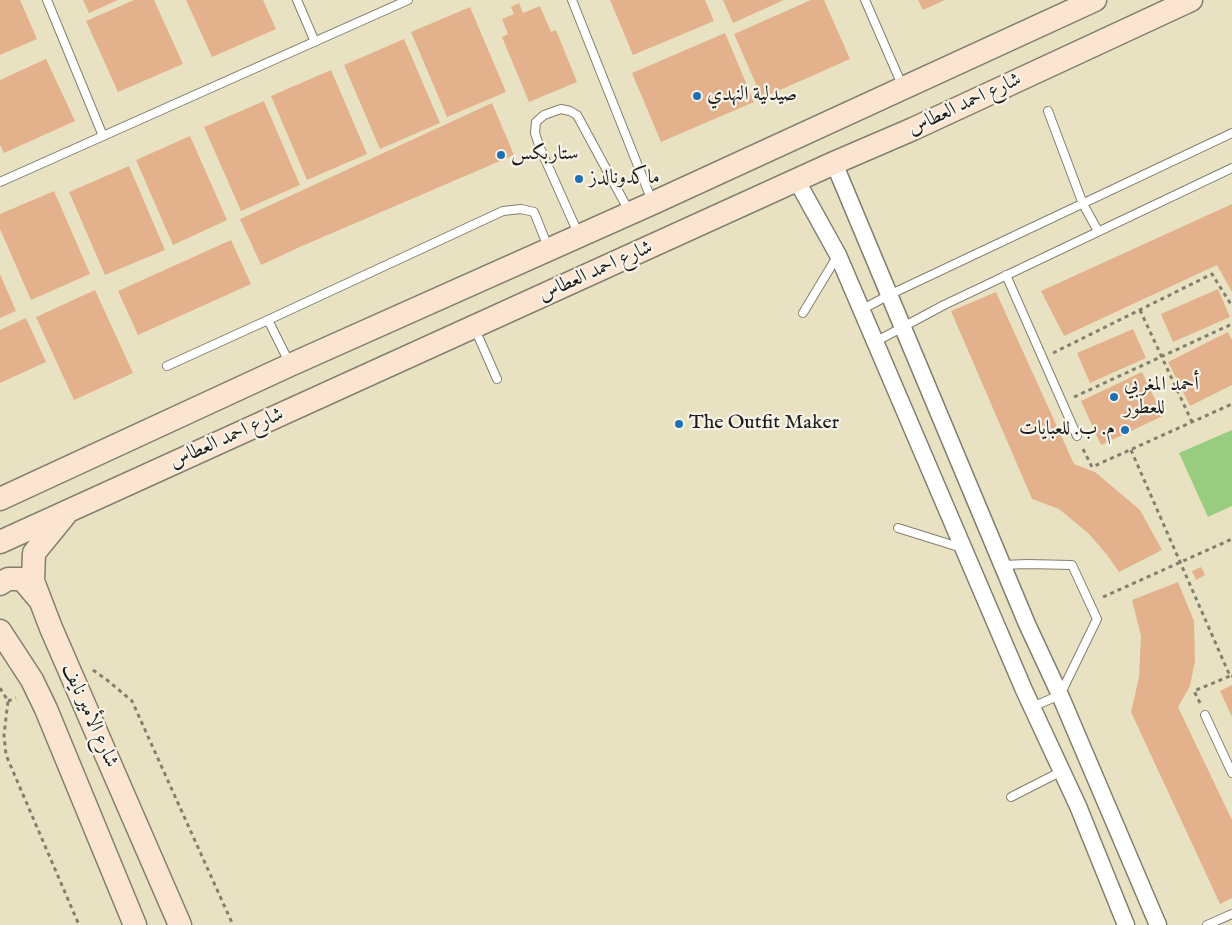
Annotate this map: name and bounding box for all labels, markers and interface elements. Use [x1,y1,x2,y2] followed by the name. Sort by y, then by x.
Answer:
[904,68,1026,142] street label: شارع احمد العطاس
[707,84,797,108] place label: صيدلية النهدي
[691,90,703,102] marker: صيدلية النهدي
[511,143,579,167] place label: ستاربكس
[495,149,507,161] marker: ستاربكس
[589,167,660,191] place label: ماكدونالدز
[573,173,585,185] marker: ماكدونالدز
[535,236,657,308] street label: شارع احمد العطاس
[1124,374,1199,421] place label: أحمد المغربي للعطور
[1108,391,1120,403] marker: أحمد المغربي للعطور
[166,403,288,475] street label: شارع احمد العطاس
[689,412,839,436] place label: The Outfit Maker
[673,418,685,430] marker: The Outfit Maker
[1019,418,1115,442] place label: م. ب. للعبايات
[1119,424,1131,436] marker: م. ب. للعبايات
[55,660,123,772] street label: شارع الأمير نايف

